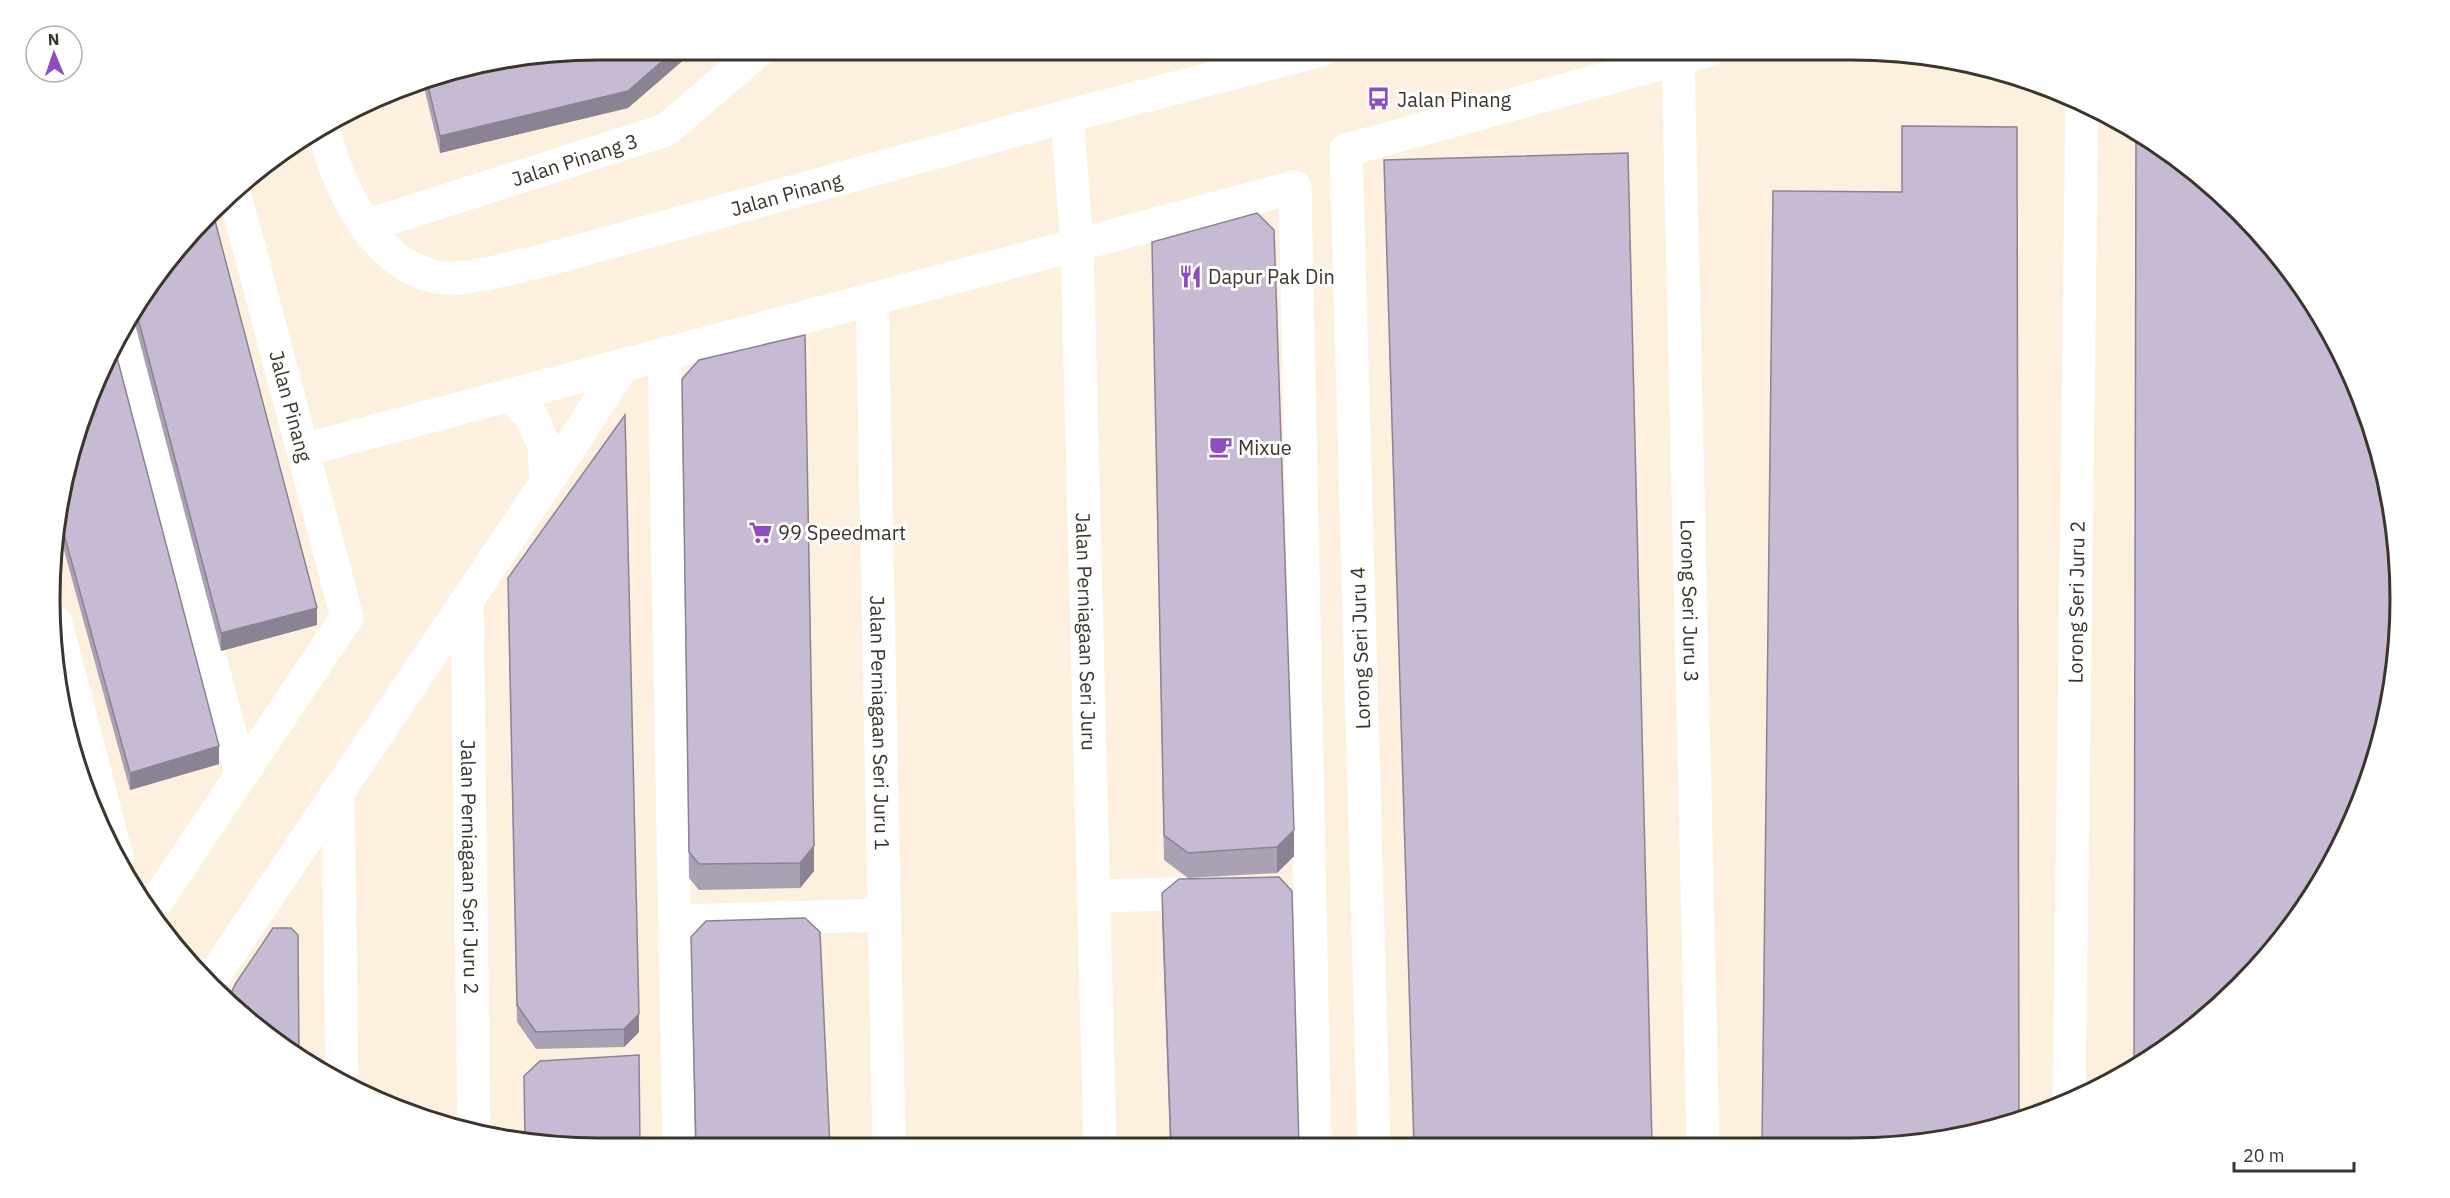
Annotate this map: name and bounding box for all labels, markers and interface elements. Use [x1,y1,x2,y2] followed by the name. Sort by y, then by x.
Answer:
[24,24,84,84] north arrow
[47,29,60,49] text: N
[1366,86,1392,112] bus stop icon: Jalan Pinang
[1397,86,1512,113] place label: Jalan Pinang
[508,126,641,192] street label: Jalan Pinang 3
[727,165,845,222] street label: Jalan Pinang
[1177,263,1203,289] restaurant icon: Dapur Pak Din
[1208,263,1335,290] place label: Dapur Pak Din
[263,347,319,465] street label: Jalan Pinang
[1207,434,1233,460] cafe icon: Mixue
[1238,434,1292,461] place label: Mixue
[1070,512,1103,751] street label: Jalan Perniagaan Seri Juru
[747,519,773,545] supermarket icon: 99 Speedmart
[778,519,906,546] place label: 99 Speedmart
[1675,519,1706,683] street label: Lorong Seri Juru 3
[2061,520,2090,684] street label: Lorong Seri Juru 2
[1344,566,1376,730] street label: Lorong Seri Juru 4
[864,595,897,851] street label: Jalan Perniagaan Seri Juru 1
[455,739,486,995] street label: Jalan Perniagaan Seri Juru 2
[2234,1135,2354,1173] scale bar
[2243,1144,2285,1167] text: 20 m

